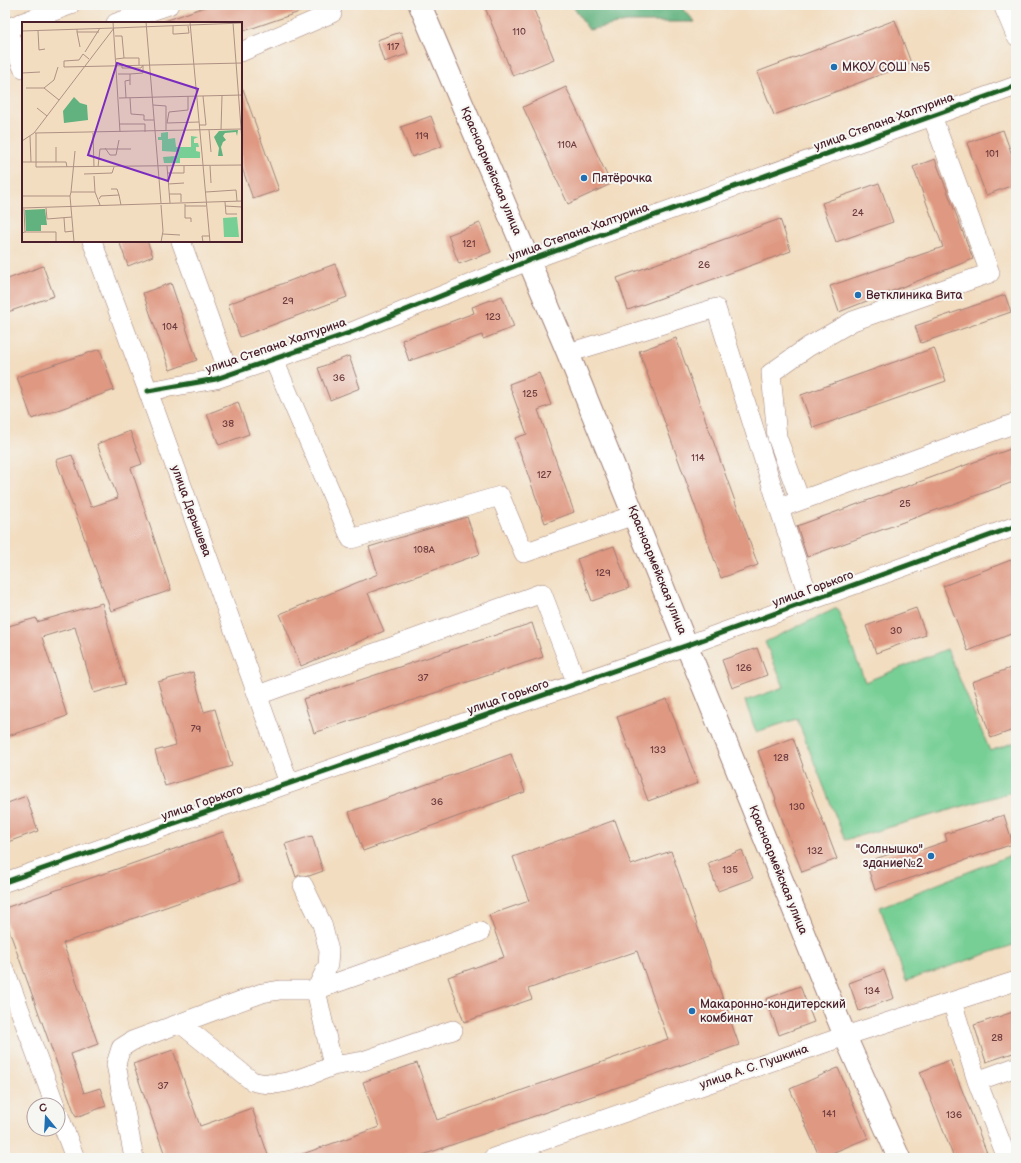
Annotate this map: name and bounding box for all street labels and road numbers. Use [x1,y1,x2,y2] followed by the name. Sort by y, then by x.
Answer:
[812,90,956,154] street label: улица Степана Халтурина
[457,104,525,238] street label: Красноармейская улица
[507,200,651,264] street label: улица Степана Халтурина
[204,315,348,377] street label: улица Степана Халтурина
[167,463,215,559] street label: улица Дерышева
[624,503,690,637] street label: Красноармейская улица
[770,567,856,611] street label: улица Горького
[465,676,551,718] street label: улица Горького
[159,782,245,824] street label: улица Горького
[745,803,811,937] street label: Красноармейская улица
[698,1041,810,1093] street label: улица А. С. Пушкина

